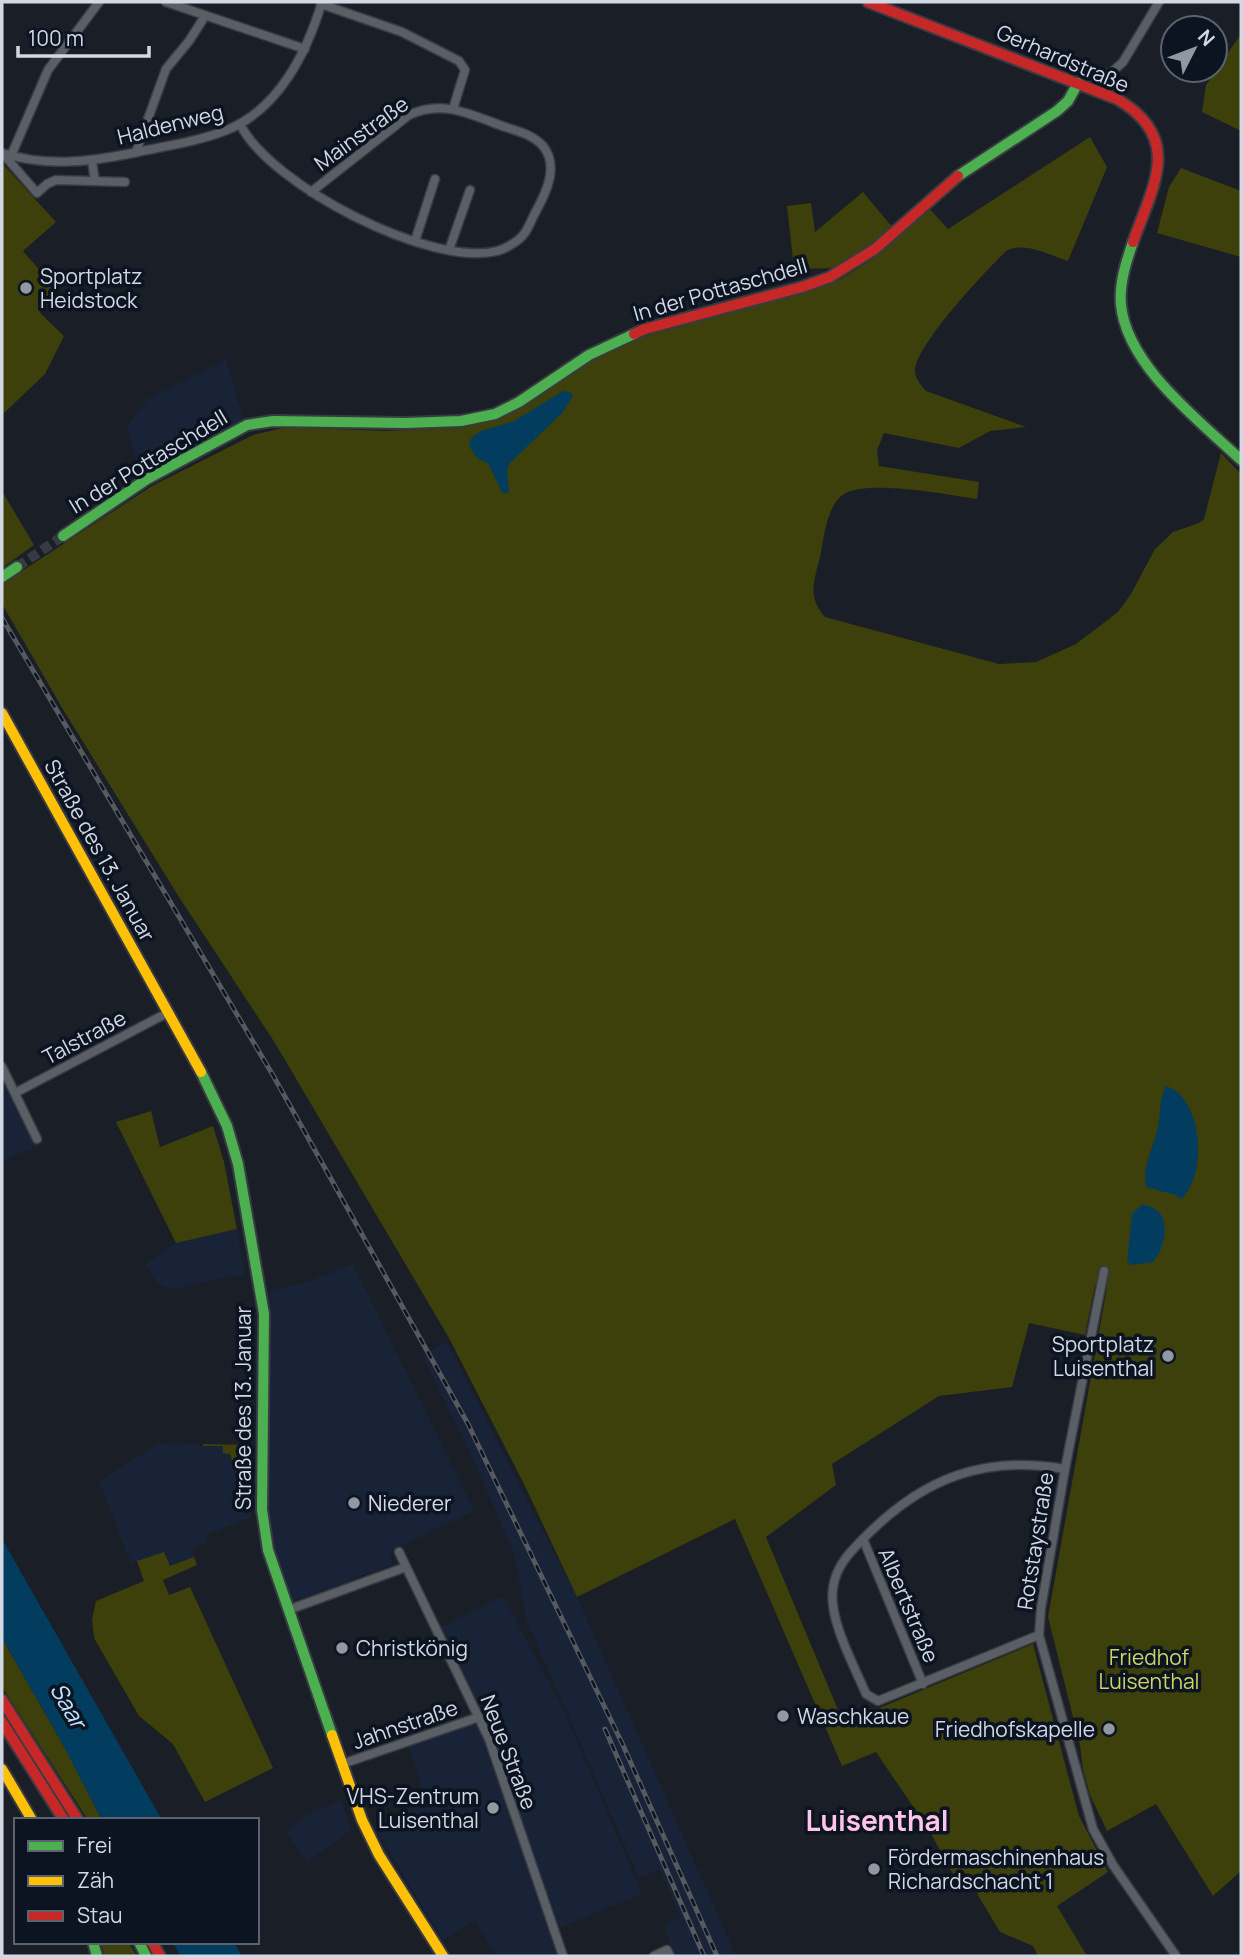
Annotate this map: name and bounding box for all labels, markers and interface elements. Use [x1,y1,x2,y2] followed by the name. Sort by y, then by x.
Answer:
[18,14,149,58] scale bar
[1159,14,1229,84] north arrow
[992,17,1134,99] street label: Gerhardstraße
[28,24,84,52] text: 100 m
[1192,24,1221,51] text: N
[308,89,414,177] street label: Mainstraße
[114,97,226,151] street label: Haldenweg
[630,251,810,327] street label: In der Pottaschdell
[40,262,142,314] place label: Sportplatz Heidstock
[18,280,34,296] marker: Sportplatz Heidstock
[64,403,232,519] street label: In der Pottaschdell
[38,754,162,946] street label: Straße des 13. Januar
[37,1003,131,1071] street label: Talstraße
[229,1306,257,1510] street label: Straße des 13. Januar
[1052,1330,1154,1382] place label: Sportplatz Luisenthal
[1160,1348,1176,1364] marker: Sportplatz Luisenthal
[1010,1470,1060,1612] street label: Rotstaystraße
[368,1489,452,1517] place label: Niederer
[346,1495,362,1511] marker: Niederer
[872,1543,946,1667] street label: Albertstraße
[356,1634,468,1662] place label: Christkönig
[334,1640,350,1656] marker: Christkönig
[1098,1643,1200,1695] park label: Friedhof Luisenthal
[43,1676,96,1736] water label: Saar
[474,1691,544,1813] street label: Neue Straße
[349,1693,461,1755] street label: Jahnstraße
[797,1702,909,1730] place label: Waschkaue
[775,1708,791,1724] marker: Waschkaue
[935,1715,1095,1743] place label: Friedhofskapelle
[1101,1721,1117,1737] marker: Friedhofskapelle
[347,1782,479,1834] place label: VHS-Zentrum Luisenthal
[485,1800,501,1816] marker: VHS-Zentrum Luisenthal
[805,1801,949,1839] district label: Luisenthal
[14,1818,259,1944] legend
[77,1831,112,1859] text: Frei
[888,1843,1104,1895] place label: Fördermaschinenhaus Richardschacht 1
[866,1861,882,1877] marker: Fördermaschinenhaus Richardschacht 1
[77,1866,114,1894] text: Zäh
[77,1901,123,1929] text: Stau

